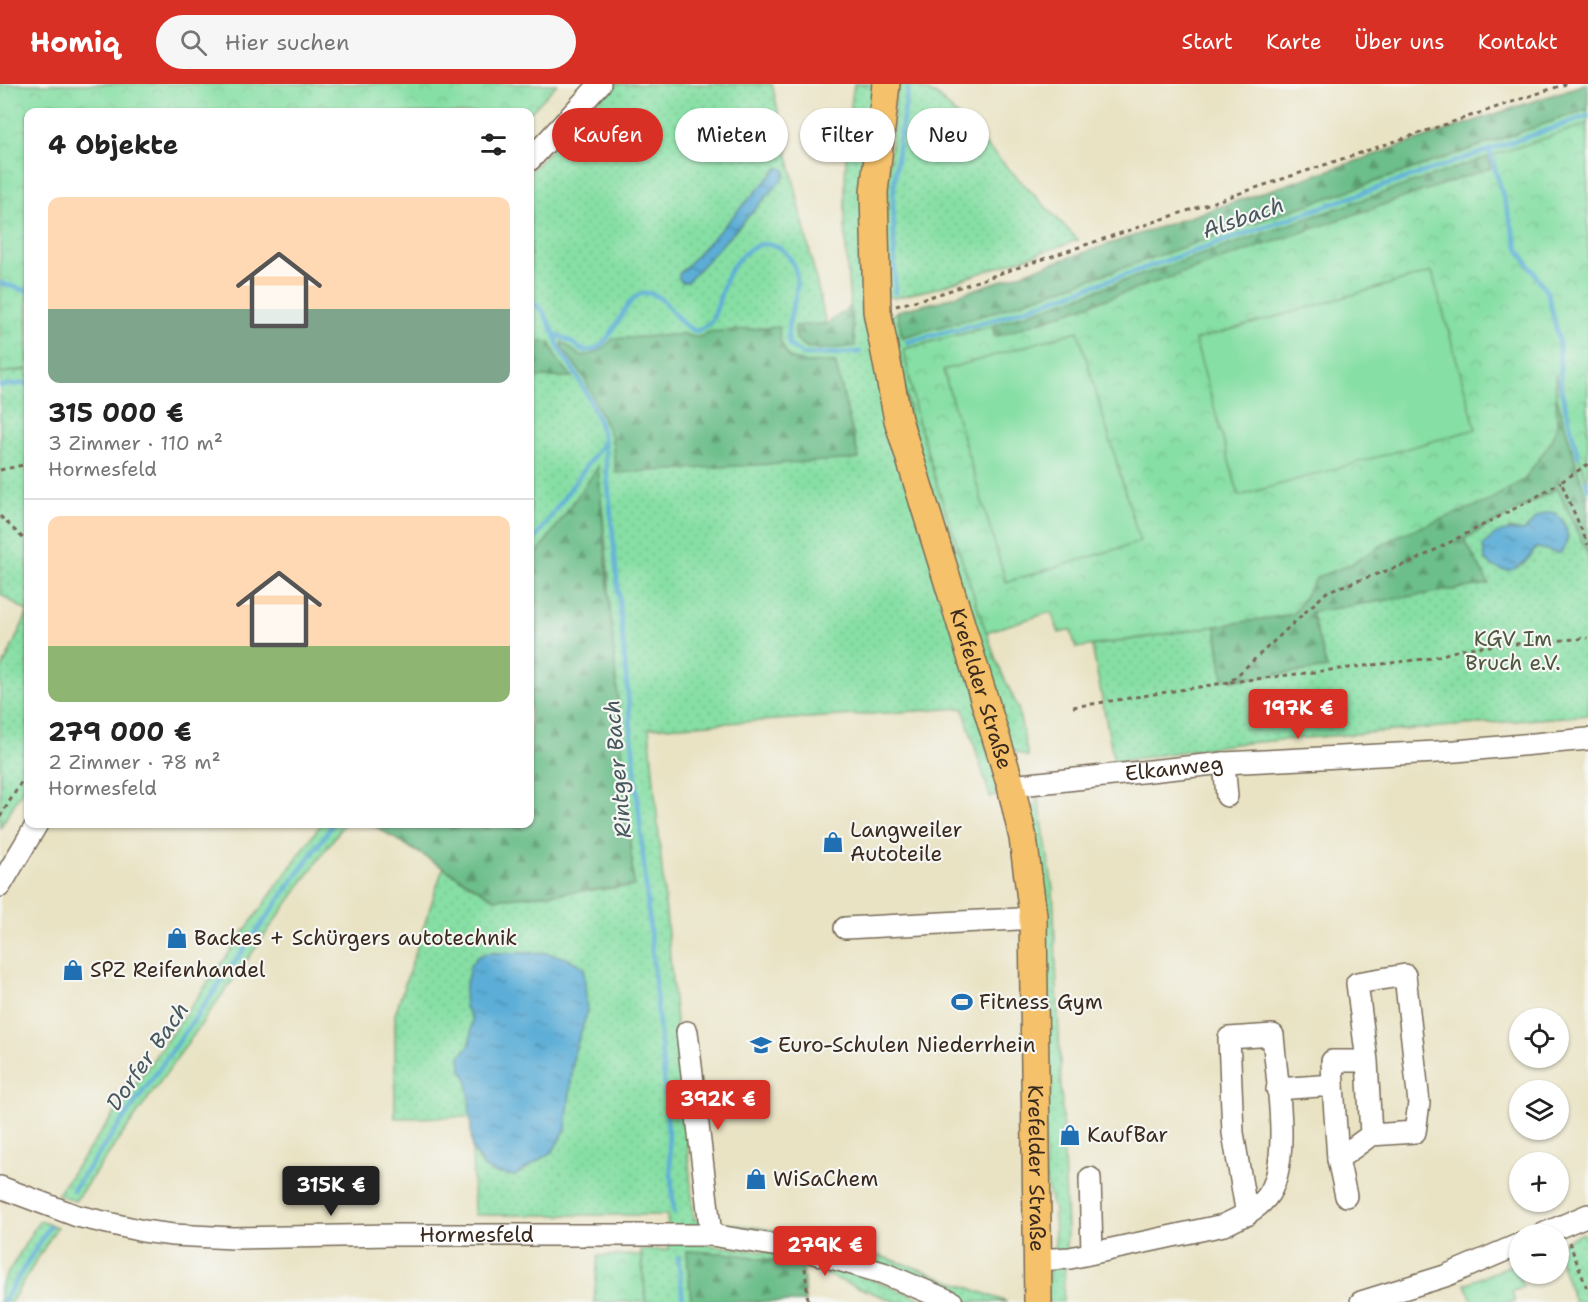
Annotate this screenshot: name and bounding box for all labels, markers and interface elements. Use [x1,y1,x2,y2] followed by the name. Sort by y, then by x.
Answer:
[156,15,576,69] search box
[30,23,120,61] text: Homiq
[177,26,210,59] icon: search
[225,28,349,57] text: Hier suchen
[1182,28,1233,56] text: Start
[1266,28,1322,56] text: Karte
[1355,28,1445,56] text: Über uns
[1478,28,1558,56] text: Kontakt
[552,108,663,162] chip: Kaufen
[675,108,788,162] chip: Mieten
[800,108,895,162] chip: Filter
[907,108,989,162] chip: Neu
[48,127,178,162] text: 4 Objekte
[477,128,510,161] icon: filters
[1198,190,1288,245] water label: Alsbach
[225,236,333,344] icon: home
[48,395,184,430] text: 315 000 €
[48,430,223,456] text: 3 Zimmer · 110 m²
[48,456,157,482] text: Hormesfeld
[225,555,333,663] icon: home
[943,605,1019,773] street label: Krefelder Straße
[1465,625,1561,677] park label: KGV Im Bruch e.V.
[1249,689,1347,740] pin: 197K €
[1263,695,1333,721] text: 197K €
[597,699,638,839] water label: Rintger Bach
[48,714,192,749] text: 279 000 €
[48,749,221,775] text: 2 Zimmer · 78 m²
[1123,749,1225,788] street label: Elkanweg
[48,775,157,801] text: Hormesfeld
[850,816,963,868] place label: Langweiler Autoteile
[821,830,845,854] shop icon: Langweiler Autoteile
[194,924,517,952] place label: Backes + Schürgers autotechnik
[165,926,189,950] shop icon: Backes + Schürgers autotechnik
[90,956,266,984] place label: SPZ Reifenhandel
[61,958,85,982] shop icon: SPZ Reifenhandel
[979,988,1103,1016] place label: Fitness Gym
[950,990,974,1014] sports icon: Fitness Gym
[99,996,196,1116] water label: Dorfer Bach
[1509,1008,1569,1284] map controls
[1509,1008,1569,1068] button: locate
[778,1031,1036,1059] place label: Euro-Schulen Niederrhein
[749,1033,773,1057] school or university icon: Euro-Schulen Niederrhein
[669,1080,767,1131] pin: 392K €
[1509,1080,1569,1140] button: layers
[1021,1084,1051,1252] street label: Krefelder Straße
[680,1086,756,1112] text: 392K €
[1087,1121,1168,1149] place label: KaufBar
[1058,1123,1082,1147] shop icon: KaufBar
[1509,1152,1569,1212] button: +
[773,1165,878,1193] place label: WiSaChem
[282,1166,380,1217] pin: 315K €
[744,1167,768,1191] shop icon: WiSaChem
[296,1172,366,1198] text: 315K €
[419,1221,534,1249] street label: Hormesfeld
[1509,1224,1569,1284] button: −
[776,1226,874,1277] pin: 279K €
[787,1232,863,1258] text: 279K €

